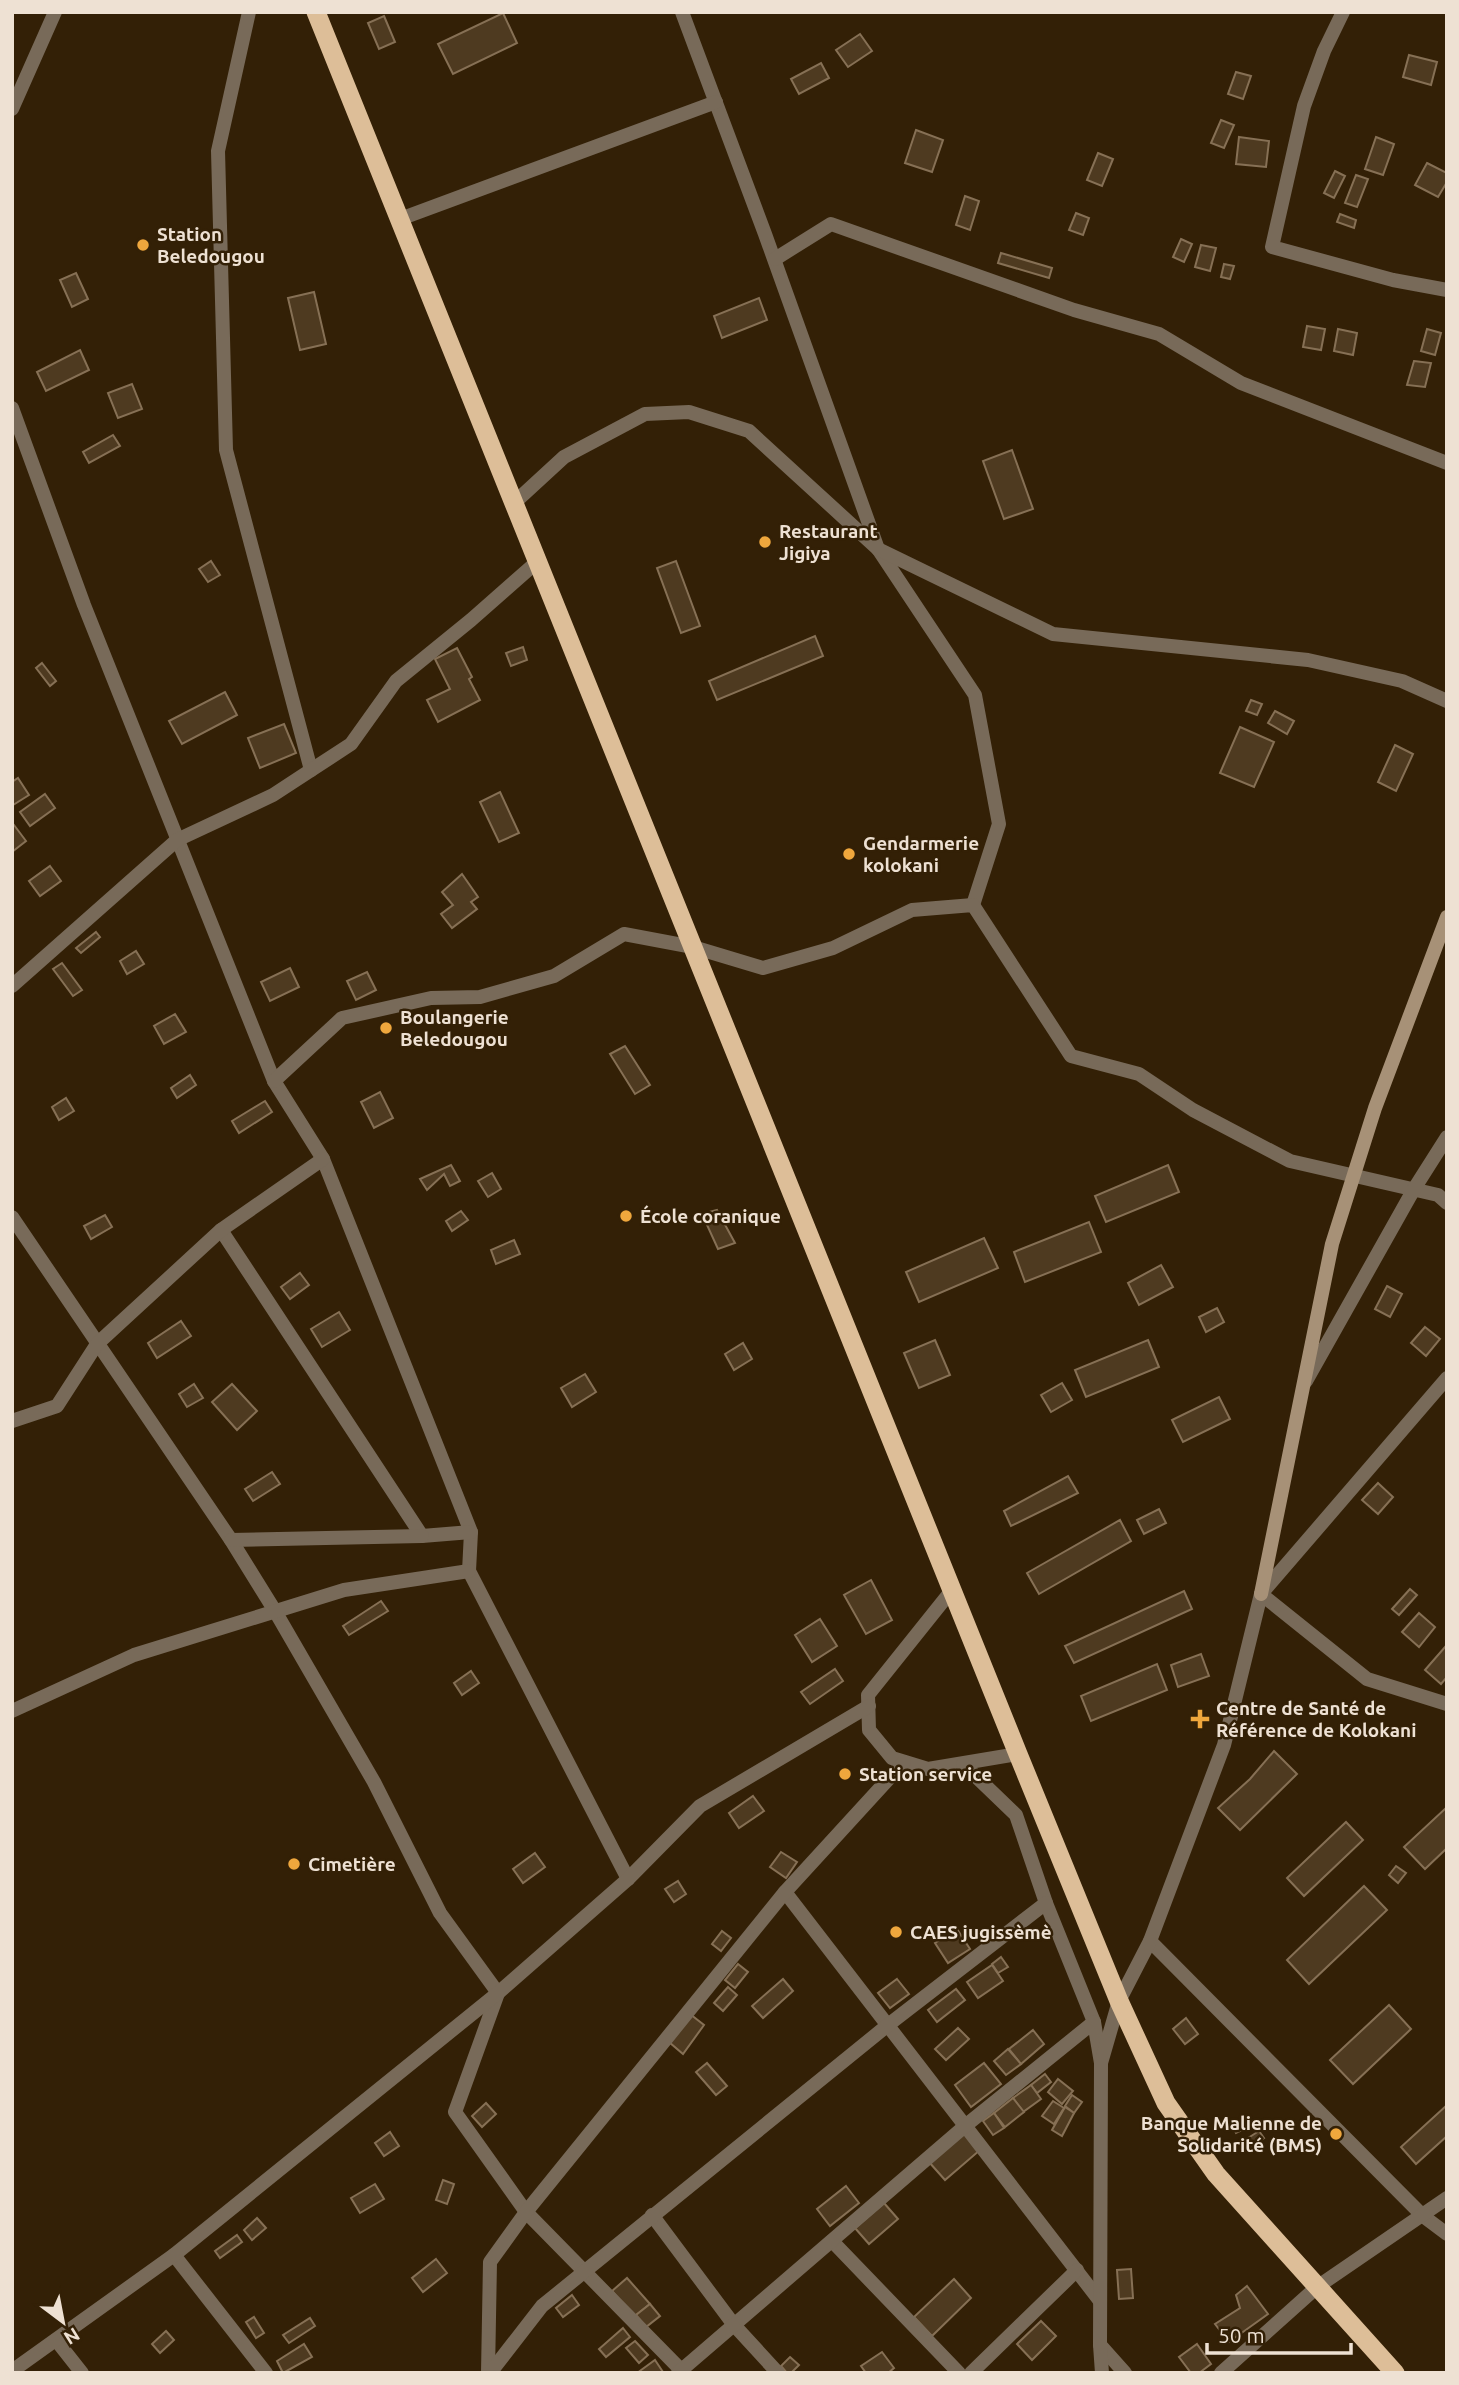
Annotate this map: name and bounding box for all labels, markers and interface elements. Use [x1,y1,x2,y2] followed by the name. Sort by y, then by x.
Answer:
[157,223,265,267] place label: Station Beledougou
[135,237,151,253] marker: Station Beledougou
[779,520,878,564] place label: Restaurant Jigiya
[757,534,773,550] marker: Restaurant Jigiya
[863,832,979,876] place label: Gendarmerie kolokani
[841,846,857,862] marker: Gendarmerie kolokani
[400,1006,509,1050] place label: Boulangerie Beledougou
[378,1020,394,1036] marker: Boulangerie Beledougou
[640,1205,781,1227] place label: École coranique
[618,1208,634,1224] marker: École coranique
[1216,1697,1417,1741] place label: Centre de Santé de Référence de Kolokani
[1190,1709,1210,1729] marker: Centre de Santé de Référence de Kolokani
[859,1763,992,1785] place label: Station service
[837,1766,853,1782] marker: Station service
[308,1853,396,1875] place label: Cimetière
[286,1856,302,1872] marker: Cimetière
[910,1921,1052,1943] place label: CAES jugissèmè
[888,1924,904,1940] marker: CAES jugissèmè
[1141,2112,1322,2156] place label: Banque Malienne de Solidarité (BMS)
[1328,2126,1344,2142] marker: Banque Malienne de Solidarité (BMS)
[28,2287,98,2357] north arrow
[1207,2312,1350,2356] scale bar
[60,2323,84,2350] text: N
[1218,2323,1265,2347] text: 50 m

